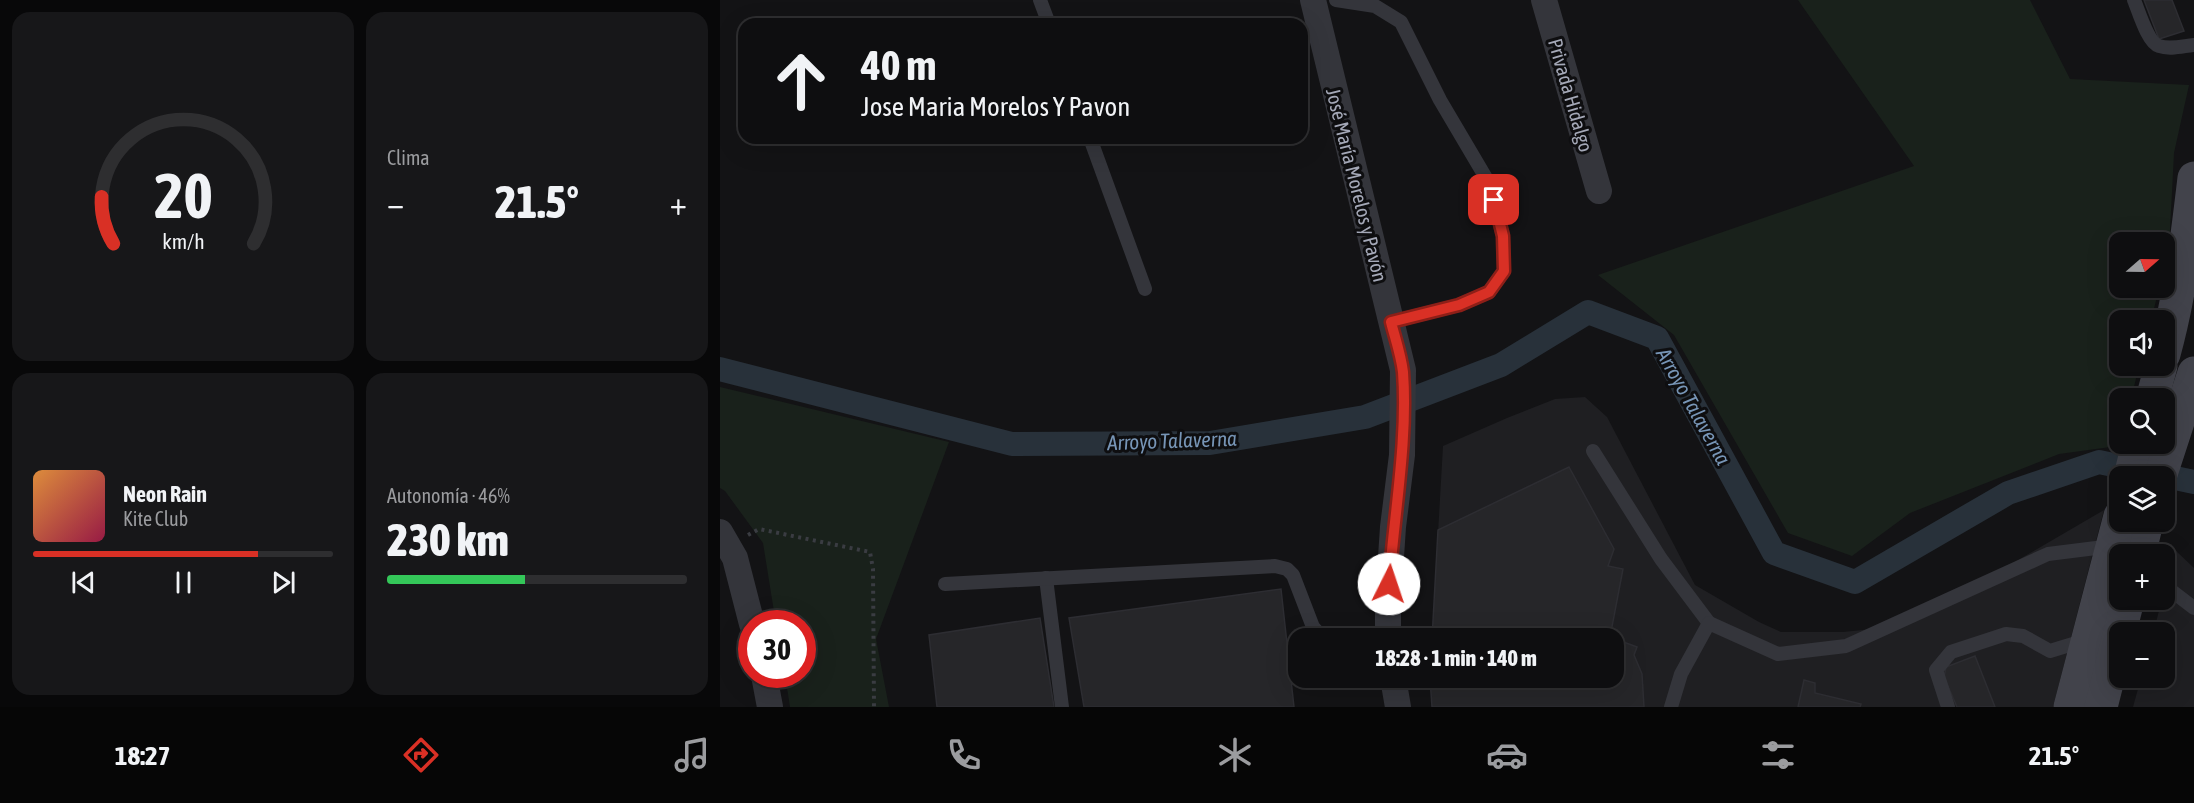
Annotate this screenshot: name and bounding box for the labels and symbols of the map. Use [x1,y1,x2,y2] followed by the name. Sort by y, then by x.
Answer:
[1544,36,1598,154] street label: Privada Hidalgo
[1322,86,1392,284] street label: José María Morelos y Pavón
[1468,174,1519,225] pin
[2109,232,2175,298] north arrow
[1652,343,1736,469] water label: Arroyo Talaverna
[1106,426,1237,454] water label: Arroyo Talaverna
[1357,552,1421,616] position arrow
[738,610,816,688] speed limit sign: 30

